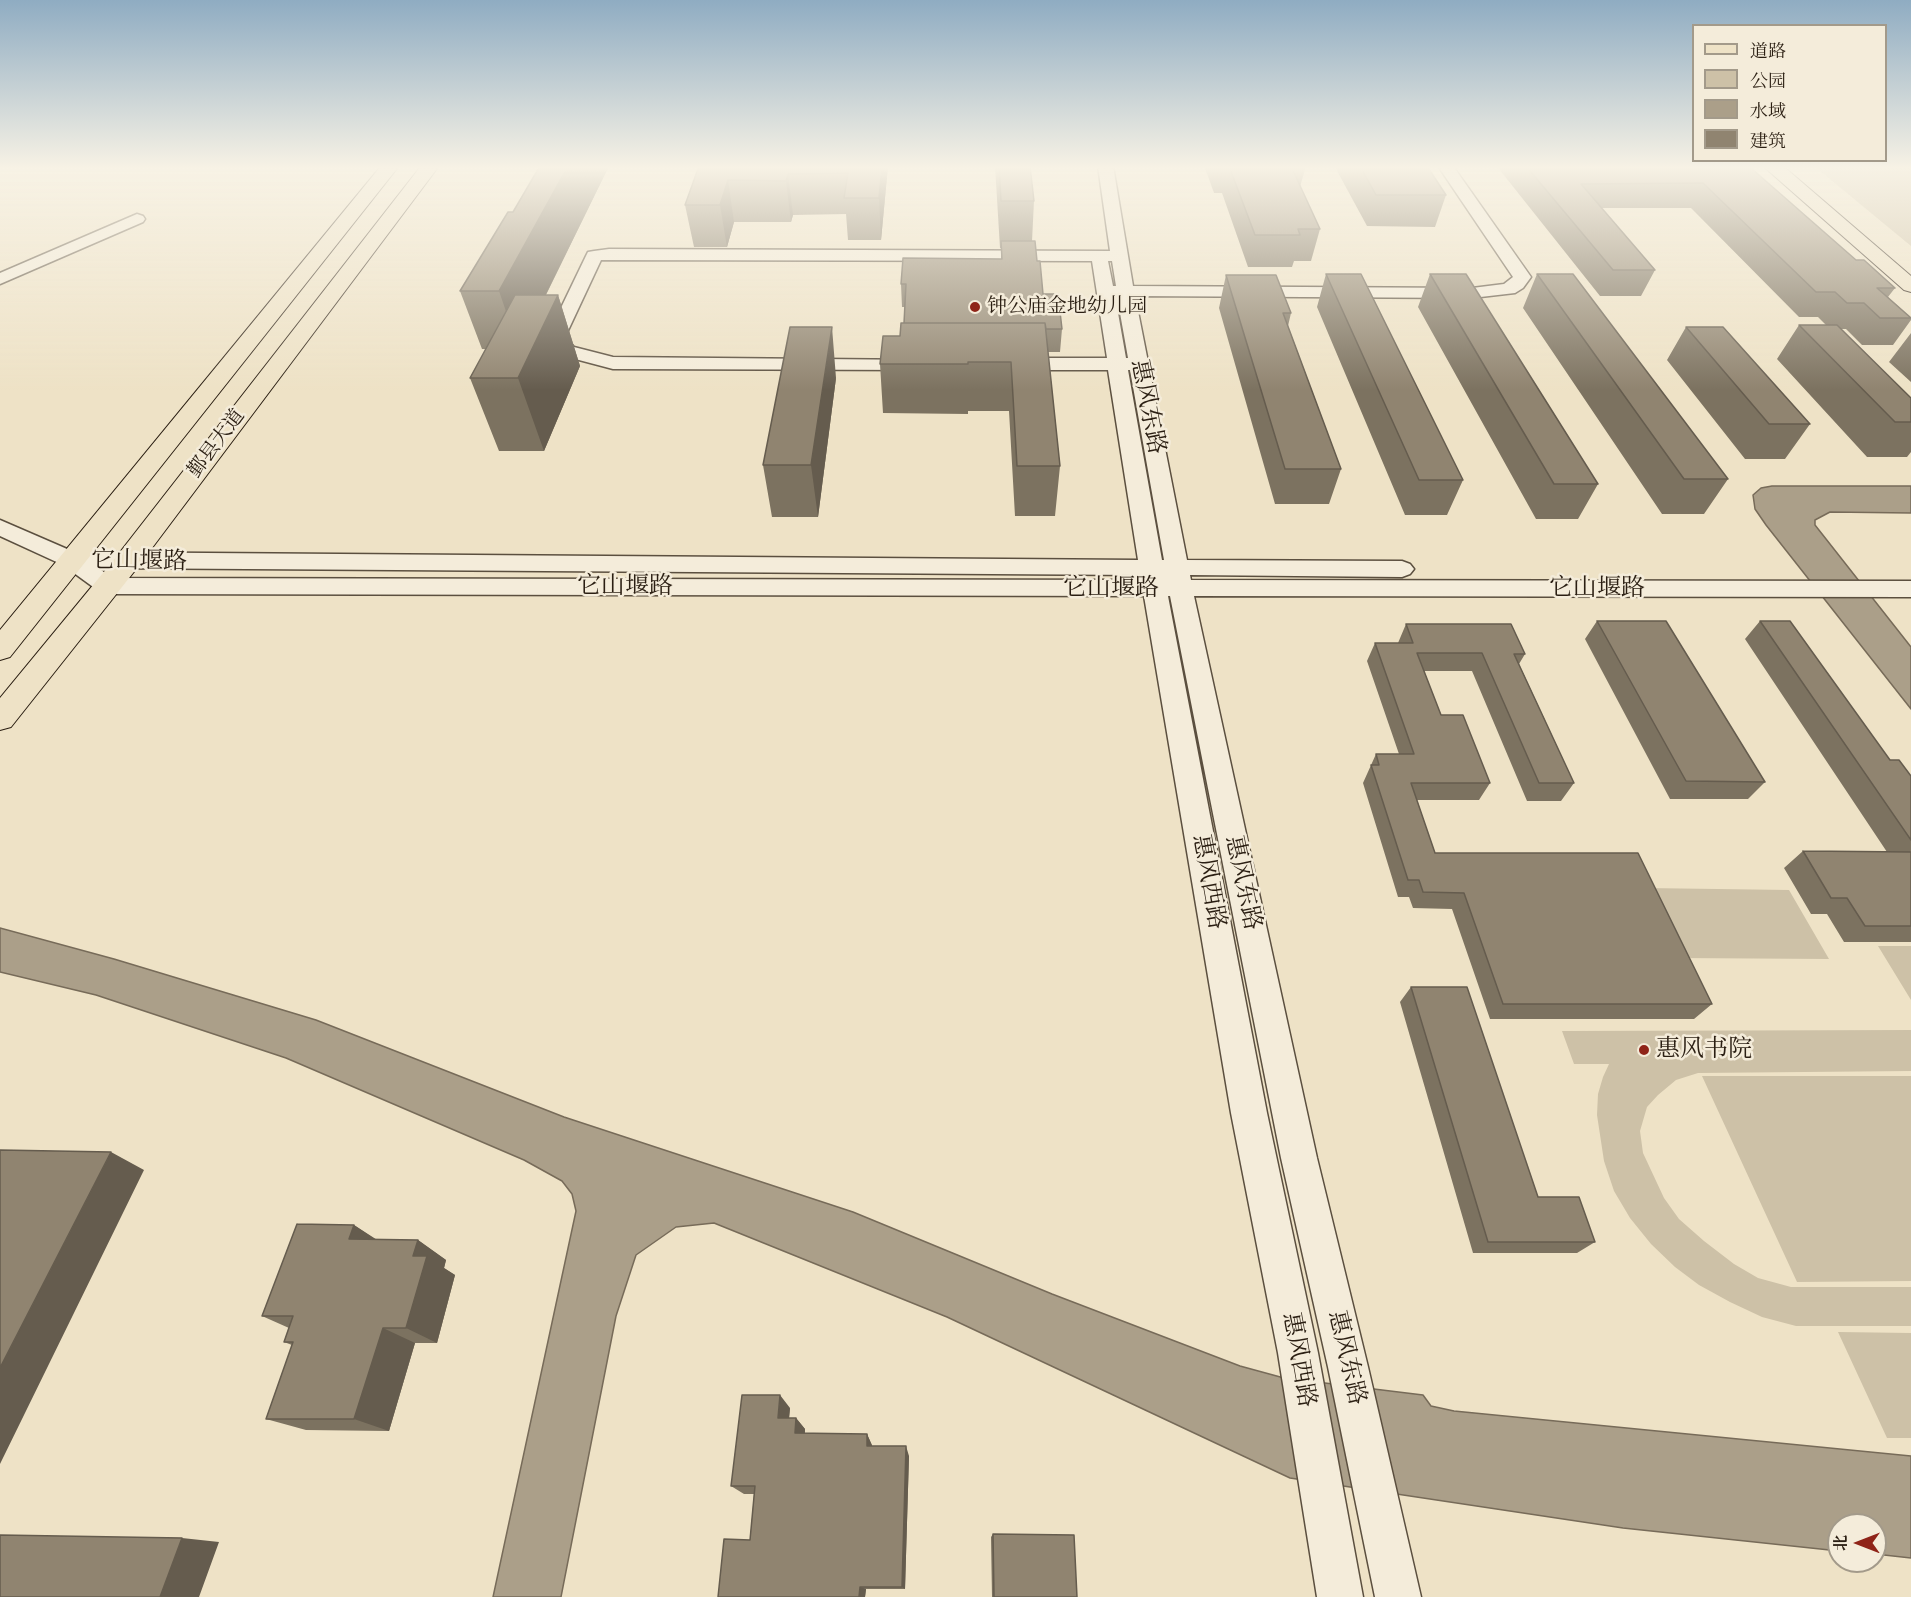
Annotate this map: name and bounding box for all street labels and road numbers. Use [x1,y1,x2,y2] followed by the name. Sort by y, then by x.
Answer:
[1124,357,1170,457] street label: 惠风东路
[183,405,251,483] street label: 鄞县大道
[91,547,187,577] street label: 它山堰路
[577,573,673,601] street label: 它山堰路
[1063,575,1159,603] street label: 它山堰路
[1549,575,1645,603] street label: 它山堰路
[1185,832,1231,932] street label: 惠风西路
[1218,833,1266,933] street label: 惠风东路
[1321,1308,1371,1408] street label: 惠风东路
[1275,1310,1321,1410] street label: 惠风西路

